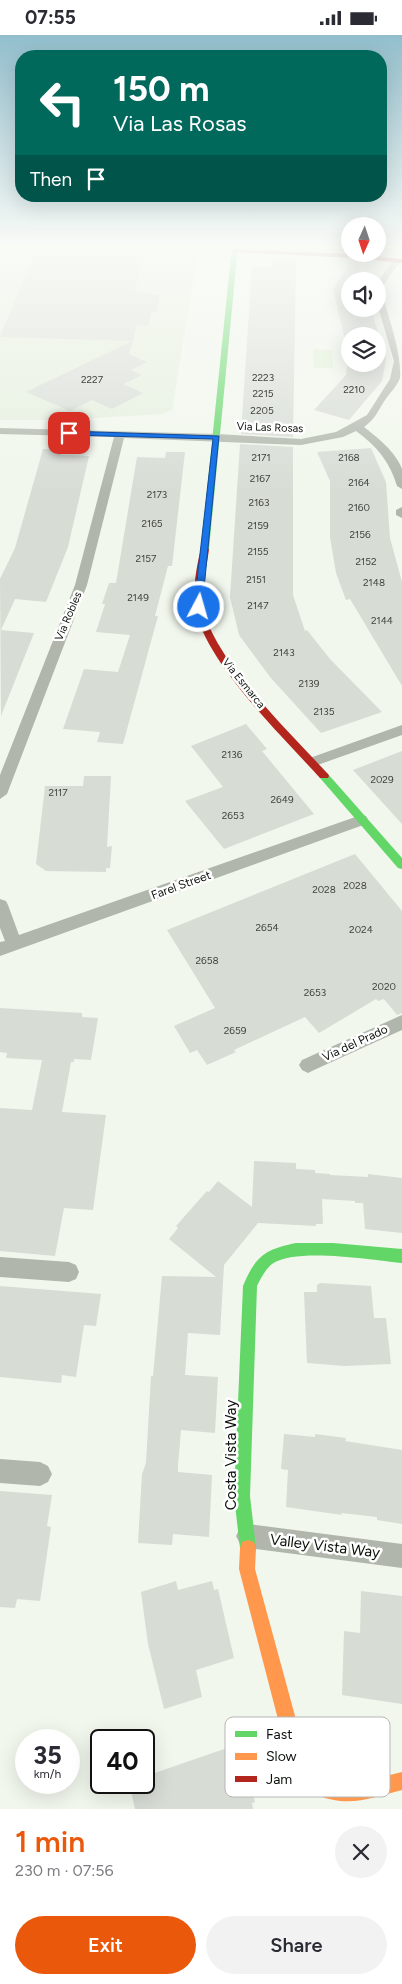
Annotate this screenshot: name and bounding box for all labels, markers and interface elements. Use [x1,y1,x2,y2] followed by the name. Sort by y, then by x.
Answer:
[25,6,76,29] text: 07:55
[113,68,210,110] text: 150 m
[30,70,95,135] icon: left
[113,110,247,137] text: Via Las Rosas
[82,165,110,193] icon: arrive
[30,168,72,191] text: Then
[341,217,386,263] north arrow
[341,217,386,372] map controls
[341,272,386,317] button: sound
[341,327,386,372] button: layers
[252,371,274,384] house number: 2223
[81,373,104,386] house number: 2227
[343,383,365,396] house number: 2210
[252,387,274,400] house number: 2215
[250,404,274,417] house number: 2205
[48,412,90,454] pin
[55,419,83,447] icon: arrive
[236,420,304,435] street label: Via Las Rosas
[251,451,271,464] house number: 2171
[338,451,360,464] house number: 2168
[250,472,271,485] house number: 2167
[348,476,370,489] house number: 2164
[147,488,167,501] house number: 2173
[249,496,269,509] house number: 2163
[348,501,370,514] house number: 2160
[141,517,163,530] house number: 2165
[247,519,269,532] house number: 2159
[349,528,371,541] house number: 2156
[247,545,269,558] house number: 2155
[136,552,157,565] house number: 2157
[355,555,377,568] house number: 2152
[246,573,266,586] house number: 2151
[363,576,385,589] house number: 2148
[172,580,224,632] position arrow
[52,590,85,643] street label: Via Robles
[127,591,149,604] house number: 2149
[247,599,269,612] house number: 2147
[371,614,393,627] house number: 2144
[273,646,295,659] house number: 2143
[220,656,268,711] street label: Via Esmarca
[299,677,320,690] house number: 2139
[314,705,335,718] house number: 2135
[222,748,243,761] house number: 2136
[370,773,394,786] house number: 2029
[48,786,68,799] house number: 2117
[270,793,294,806] house number: 2649
[222,809,244,822] house number: 2653
[149,868,213,902] street label: Farel Street
[343,879,367,892] house number: 2028
[312,883,336,896] house number: 2028
[255,921,279,934] house number: 2654
[349,923,373,936] house number: 2024
[195,954,219,967] house number: 2658
[372,980,396,993] house number: 2020
[304,986,326,999] house number: 2653
[320,1022,390,1064] street label: Via del Prado
[224,1024,247,1037] house number: 2659
[222,1400,240,1510] street label: Costa Vista Way
[269,1530,381,1562] street label: Valley Vista Way
[225,1717,390,1797] legend
[266,1726,292,1743] text: Fast
[90,1729,155,1794] speed limit sign: 40
[33,1740,62,1770] text: 35
[266,1748,297,1765] text: Slow
[34,1767,61,1781] text: km/h
[266,1771,292,1788] text: Jam
[15,1823,85,1860] text: 1 min
[335,1826,387,1878] button: close
[15,1861,114,1880] text: 230 m · 07:56
[15,1916,196,1974] button: Exit
[206,1916,387,1974] button: Share

